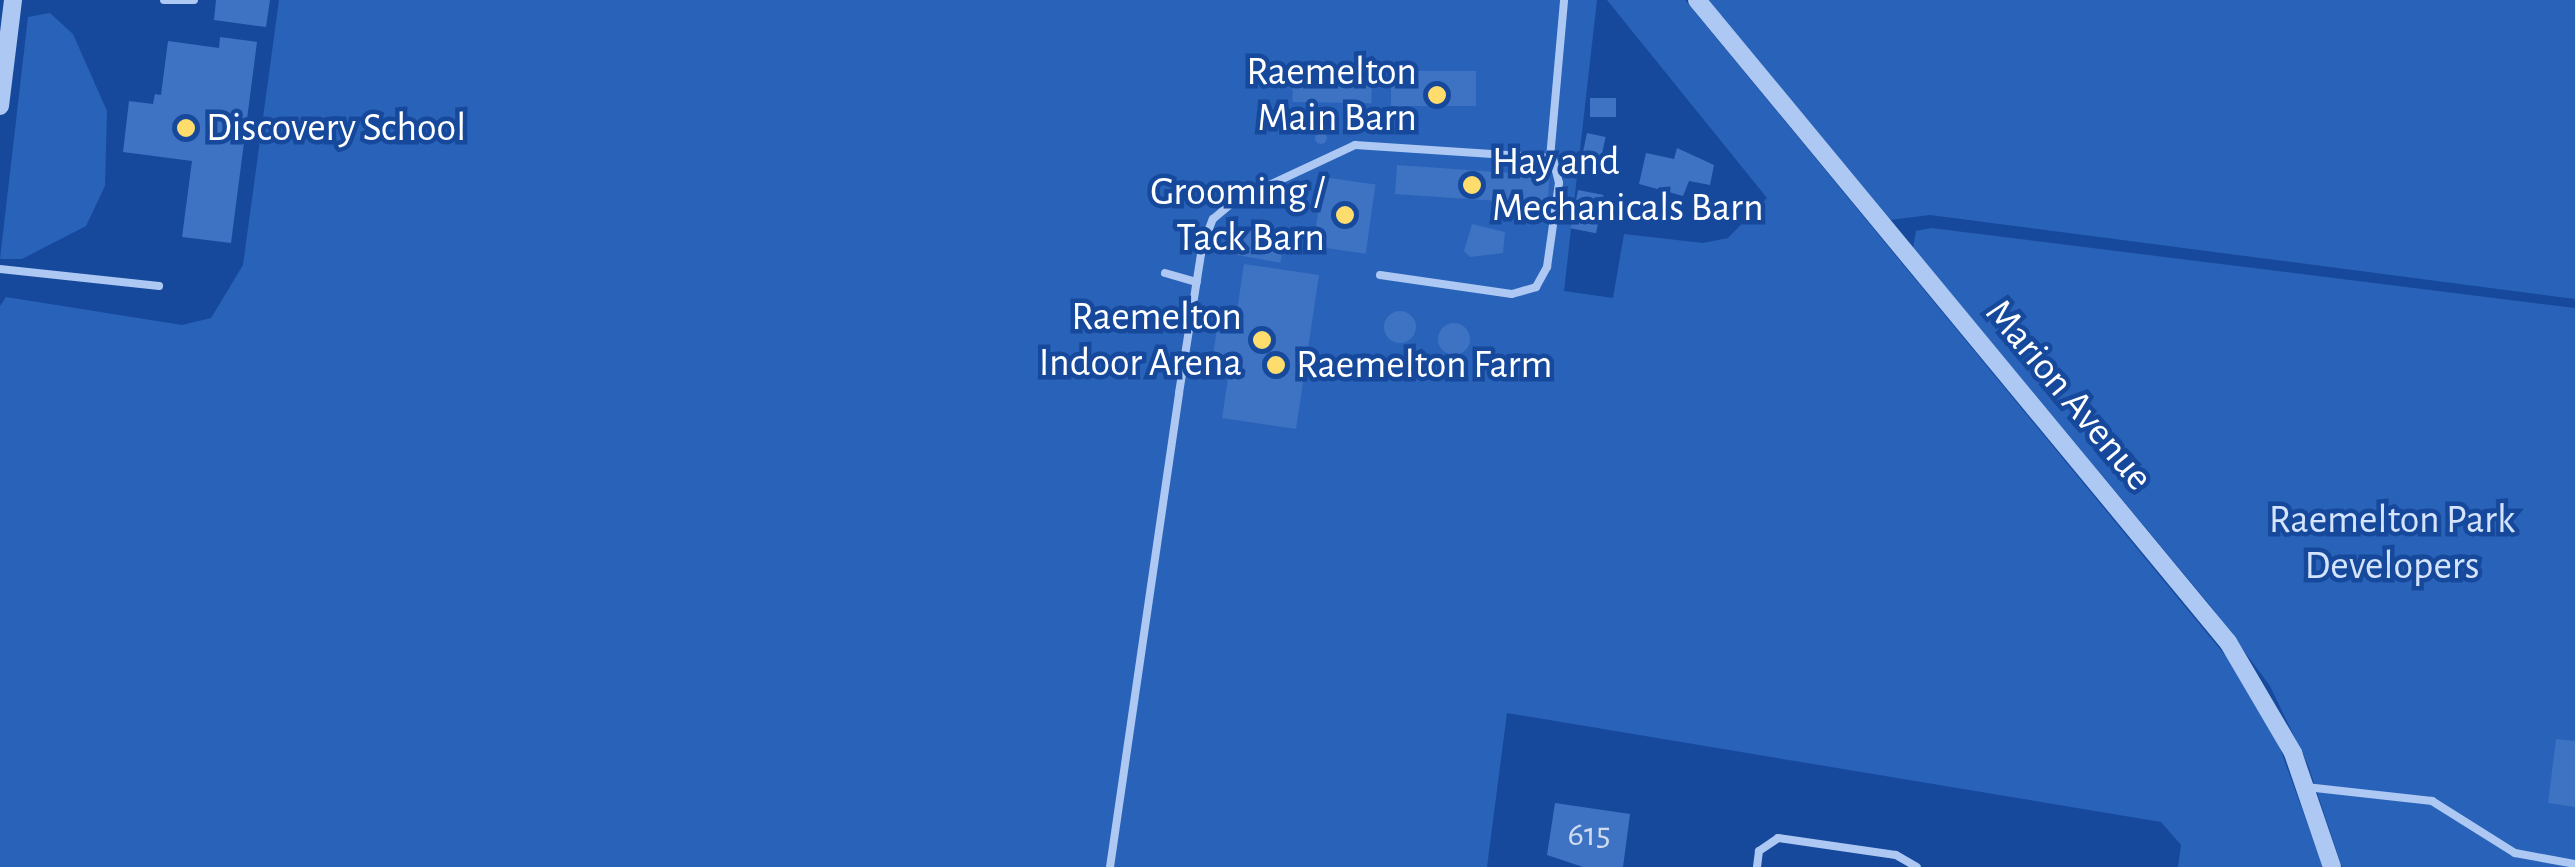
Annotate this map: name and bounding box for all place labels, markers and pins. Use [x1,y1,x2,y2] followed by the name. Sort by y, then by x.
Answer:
[1246,48,1417,142] place label: Raemelton Main Barn
[1426,84,1448,106] marker: Raemelton Main Barn
[206,104,466,152] place label: Discovery School
[175,117,197,139] marker: Discovery School
[1492,138,1764,232] place label: Hay and Mechanicals Barn
[1150,168,1325,262] place label: Grooming / Tack Barn
[1461,174,1483,196] marker: Hay and Mechanicals Barn
[1334,204,1356,226] marker: Grooming / Tack Barn
[1039,293,1242,387] place label: Raemelton Indoor Arena
[1251,329,1273,351] marker: Raemelton Indoor Arena
[1296,341,1552,389] place label: Raemelton Farm
[1265,354,1287,376] marker: Raemelton Farm

